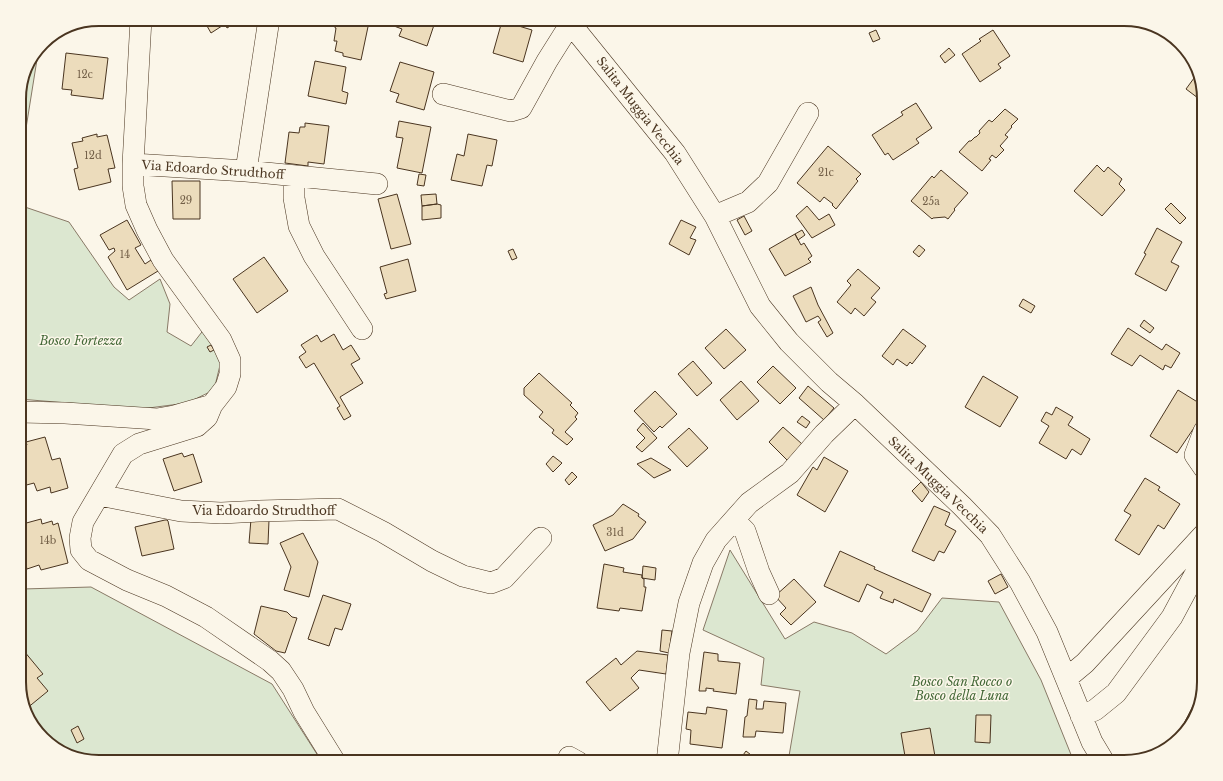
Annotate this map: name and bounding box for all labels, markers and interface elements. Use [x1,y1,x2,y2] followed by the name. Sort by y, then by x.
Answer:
[594,54,687,168] street label: Salita Muggia Vecchia
[77,68,94,81] house number: 12c
[84,149,102,162] house number: 12d
[140,157,286,182] street label: Via Edoardo Strudthoff
[818,166,835,179] house number: 21c
[180,194,192,207] house number: 29
[922,195,940,208] house number: 25a
[120,248,130,261] house number: 14
[38,333,123,348] park label: Bosco Fortezza
[885,433,992,536] street label: Salita Muggia Vecchia
[191,503,337,518] street label: Via Edoardo Strudthoff
[606,526,624,539] house number: 31d
[40,534,57,547] house number: 14b
[911,674,1012,703] park label: Bosco San Rocco o Bosco della Luna

